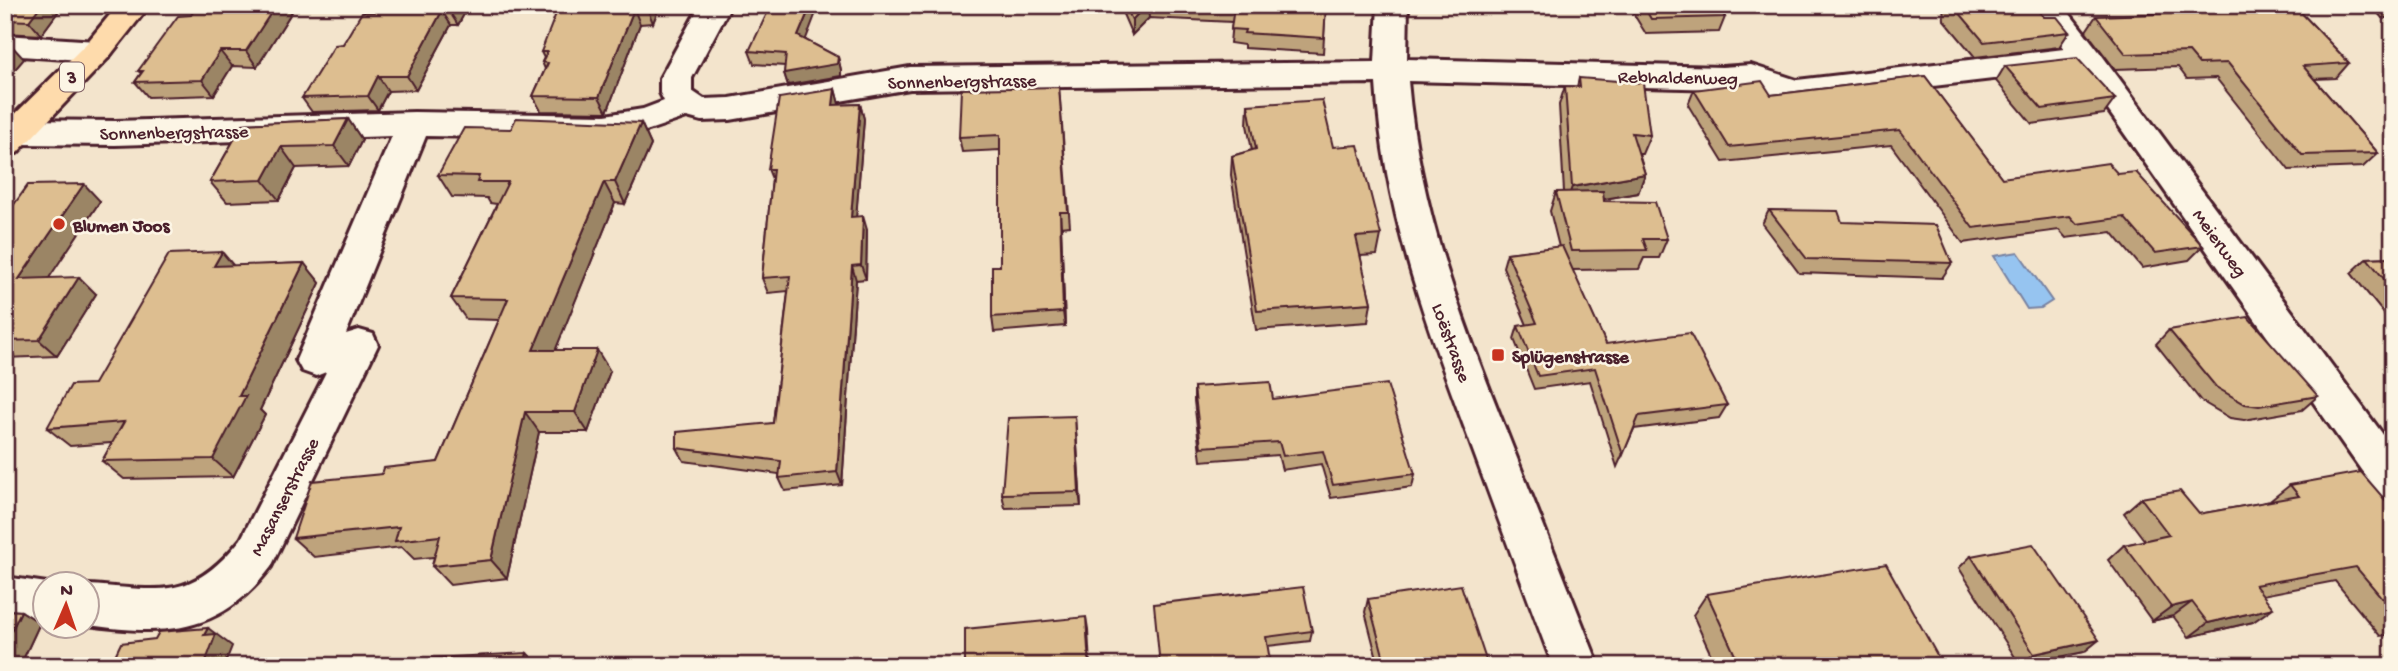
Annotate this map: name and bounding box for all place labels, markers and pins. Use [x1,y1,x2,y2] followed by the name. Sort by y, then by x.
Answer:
[51,216,67,232] marker: Blumen Joos
[72,216,170,239] place label: Blumen Joos
[1490,347,1506,363] marker: Splügenstrasse
[1512,347,1630,370] place label: Splügenstrasse

